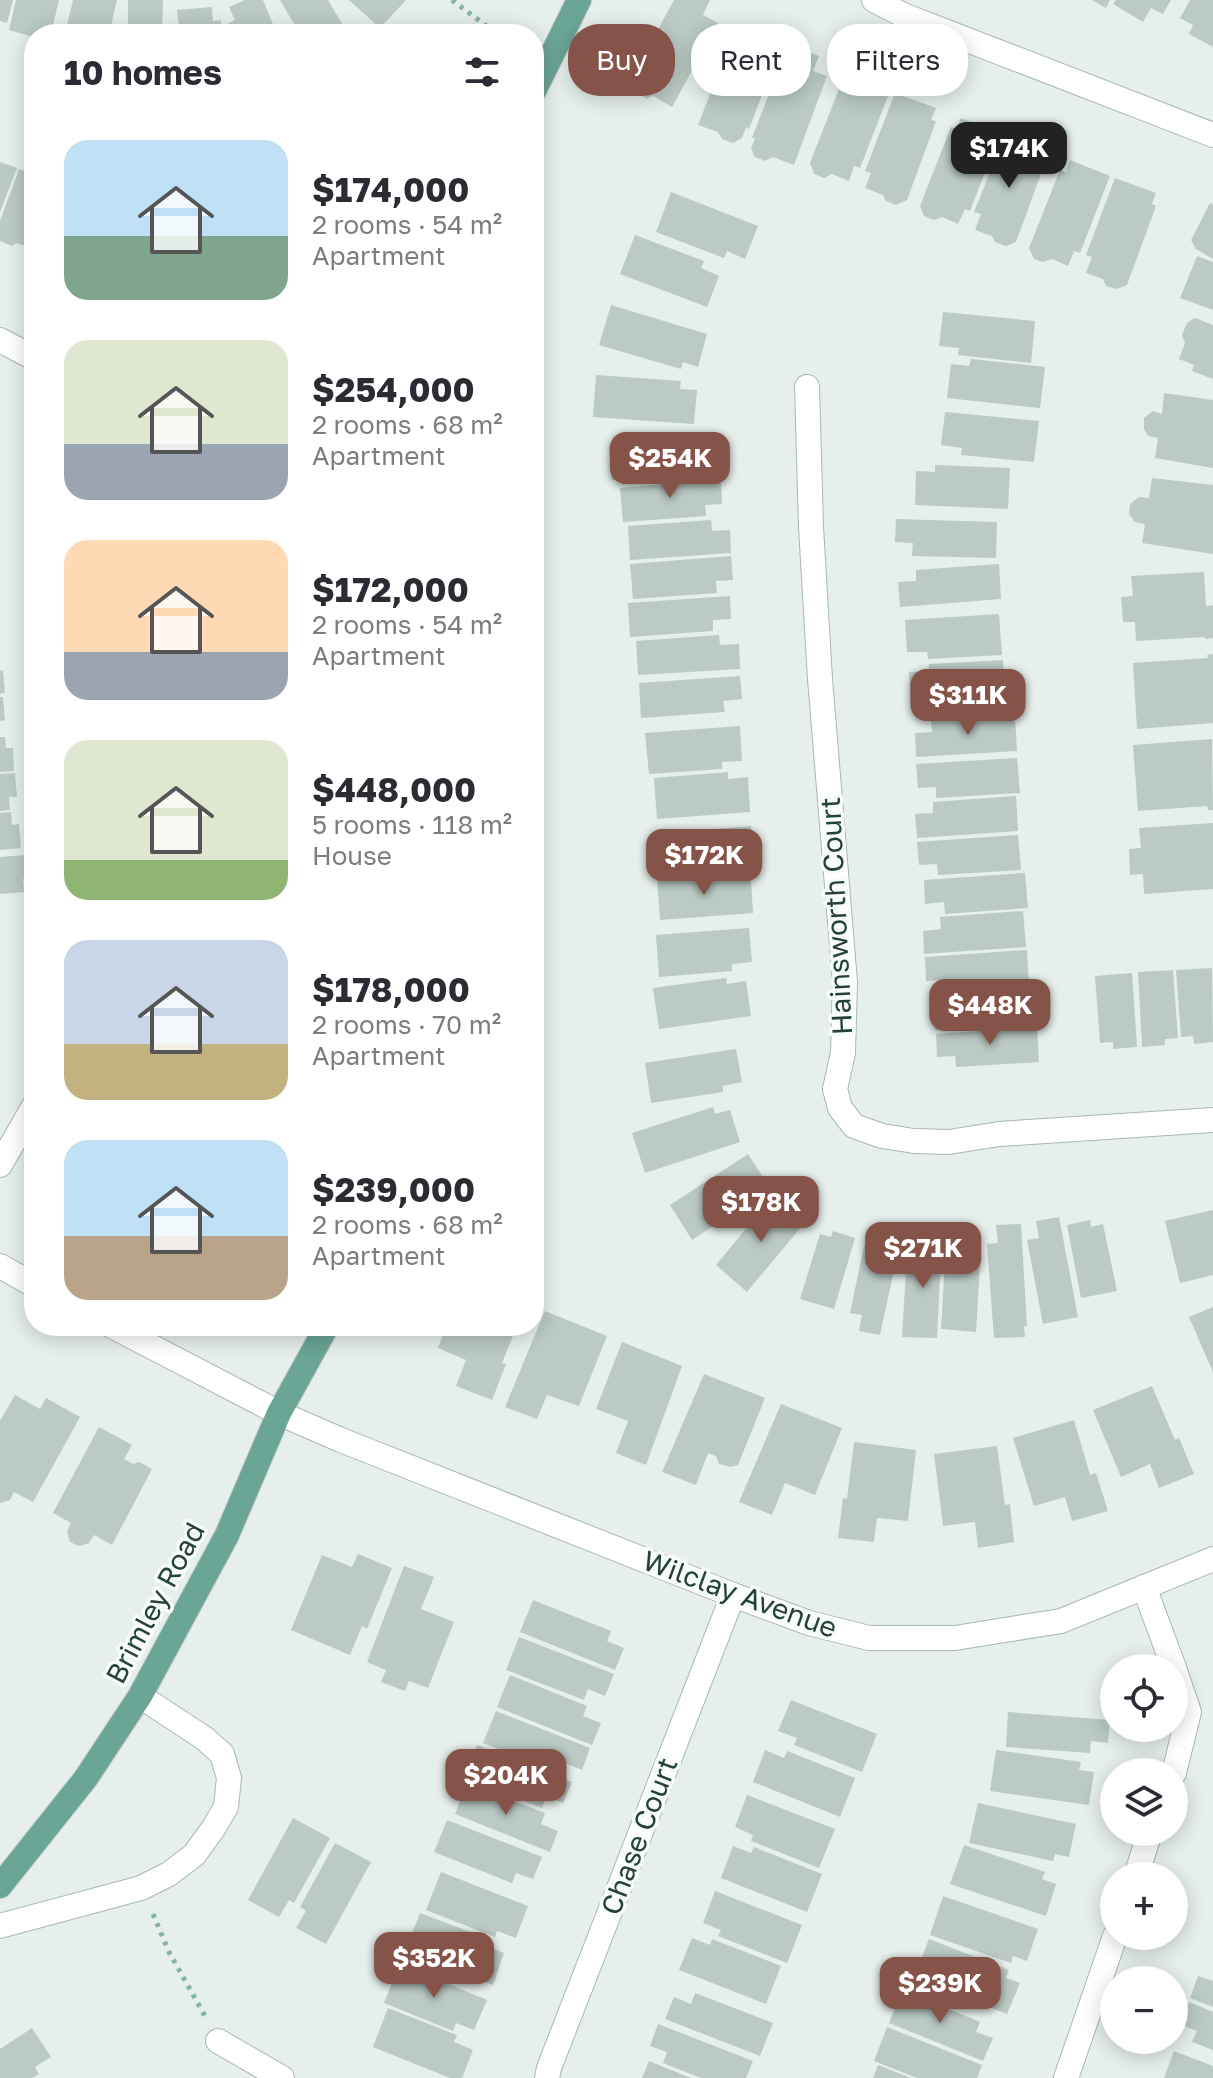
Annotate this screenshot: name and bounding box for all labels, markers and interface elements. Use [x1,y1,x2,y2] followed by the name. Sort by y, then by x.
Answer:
[568,24,675,96] chip: Buy
[691,24,811,96] chip: Rent
[827,24,968,96] chip: Filters
[460,50,504,94] icon: filters
[64,52,222,92] text: 10 homes
[953,122,1065,190] pin: $174K
[969,132,1049,163] text: $174K
[312,169,469,209] text: $174,000
[128,172,224,268] icon: home
[312,209,502,240] text: 2 rooms · 54 m²
[312,240,445,271] text: Apartment
[312,369,475,409] text: $254,000
[128,372,224,468] icon: home
[312,409,503,440] text: 2 rooms · 68 m²
[614,432,726,500] pin: $254K
[312,440,445,471] text: Apartment
[628,442,712,473] text: $254K
[312,569,469,609] text: $172,000
[128,572,224,668] icon: home
[312,609,502,640] text: 2 rooms · 54 m²
[312,640,445,671] text: Apartment
[912,669,1024,737] pin: $311K
[929,679,1007,710] text: $311K
[312,769,476,809] text: $448,000
[128,772,224,868] icon: home
[813,796,858,1036] street label: Hainsworth Court
[312,809,512,840] text: 5 rooms · 118 m²
[648,829,760,897] pin: $172K
[664,839,744,870] text: $172K
[312,840,392,871] text: House
[312,969,470,1009] text: $178,000
[128,972,224,1068] icon: home
[934,979,1046,1047] pin: $448K
[947,989,1033,1020] text: $448K
[312,1009,501,1040] text: 2 rooms · 70 m²
[312,1040,445,1071] text: Apartment
[312,1169,475,1209] text: $239,000
[128,1172,224,1268] icon: home
[705,1176,817,1244] pin: $178K
[721,1186,801,1217] text: $178K
[312,1209,503,1240] text: 2 rooms · 68 m²
[867,1222,979,1290] pin: $271K
[883,1232,963,1263] text: $271K
[312,1240,445,1271] text: Apartment
[98,1517,211,1689] street label: Brimley Road
[639,1543,842,1644] street label: Wilclay Avenue
[1100,1654,1188,2054] map controls
[1100,1654,1188,1742] button: locate
[450,1749,562,1817] pin: $204K
[593,1753,684,1919] street label: Chase Court
[1100,1758,1188,1846] button: layers
[463,1759,549,1790] text: $204K
[1100,1862,1188,1950] button: +
[378,1932,490,2000] pin: $352K
[392,1942,476,1973] text: $352K
[884,1957,996,2025] pin: $239K
[1100,1966,1188,2054] button: −
[898,1967,982,1998] text: $239K

